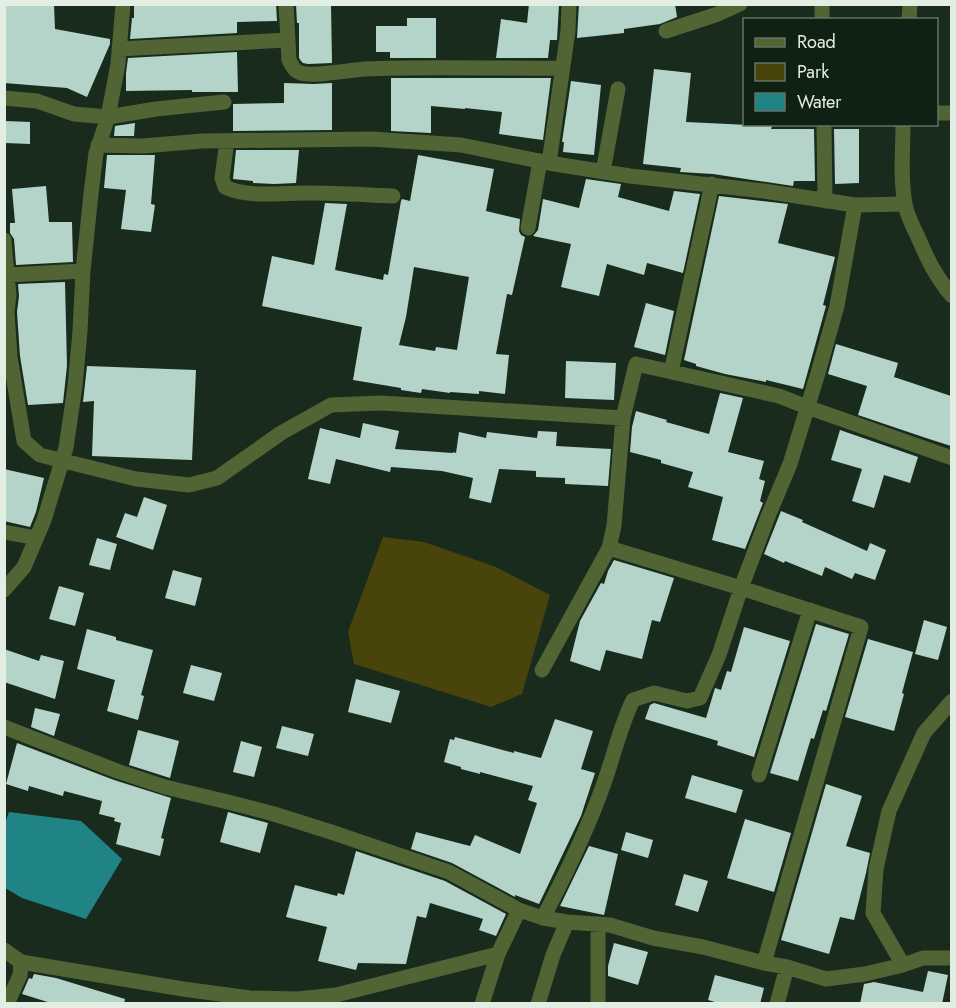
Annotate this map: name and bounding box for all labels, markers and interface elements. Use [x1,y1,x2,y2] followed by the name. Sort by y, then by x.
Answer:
[743,18,938,126] legend
[797,29,836,55] text: Road
[797,59,829,85] text: Park
[797,89,842,115] text: Water

